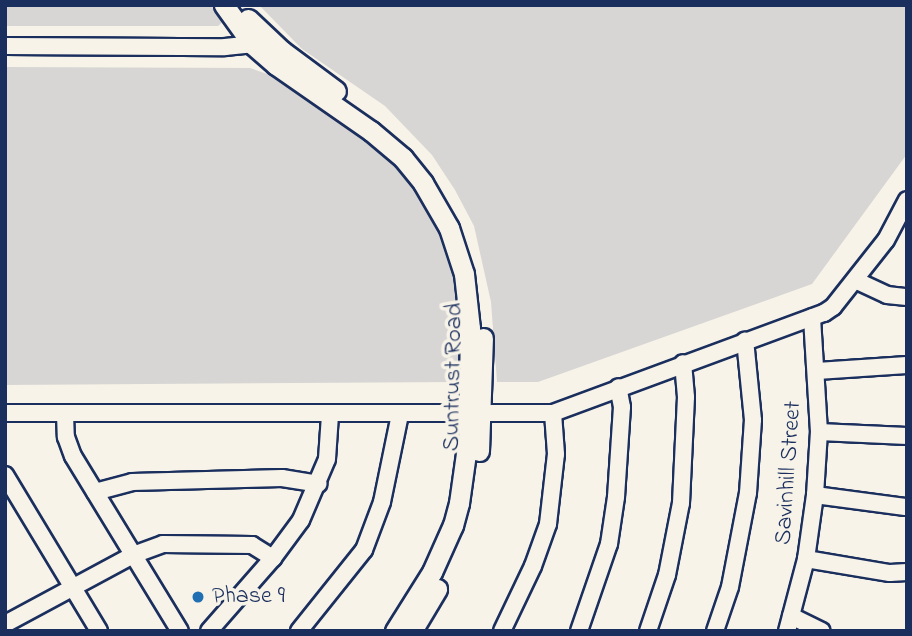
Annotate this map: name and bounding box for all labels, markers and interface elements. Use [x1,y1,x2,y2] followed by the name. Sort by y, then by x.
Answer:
[438,302,470,452] street label: Suntrust Road
[770,400,808,546] street label: Savinhill Street
[212,583,285,611] place label: Phase 9
[190,589,206,605] marker: Phase 9

